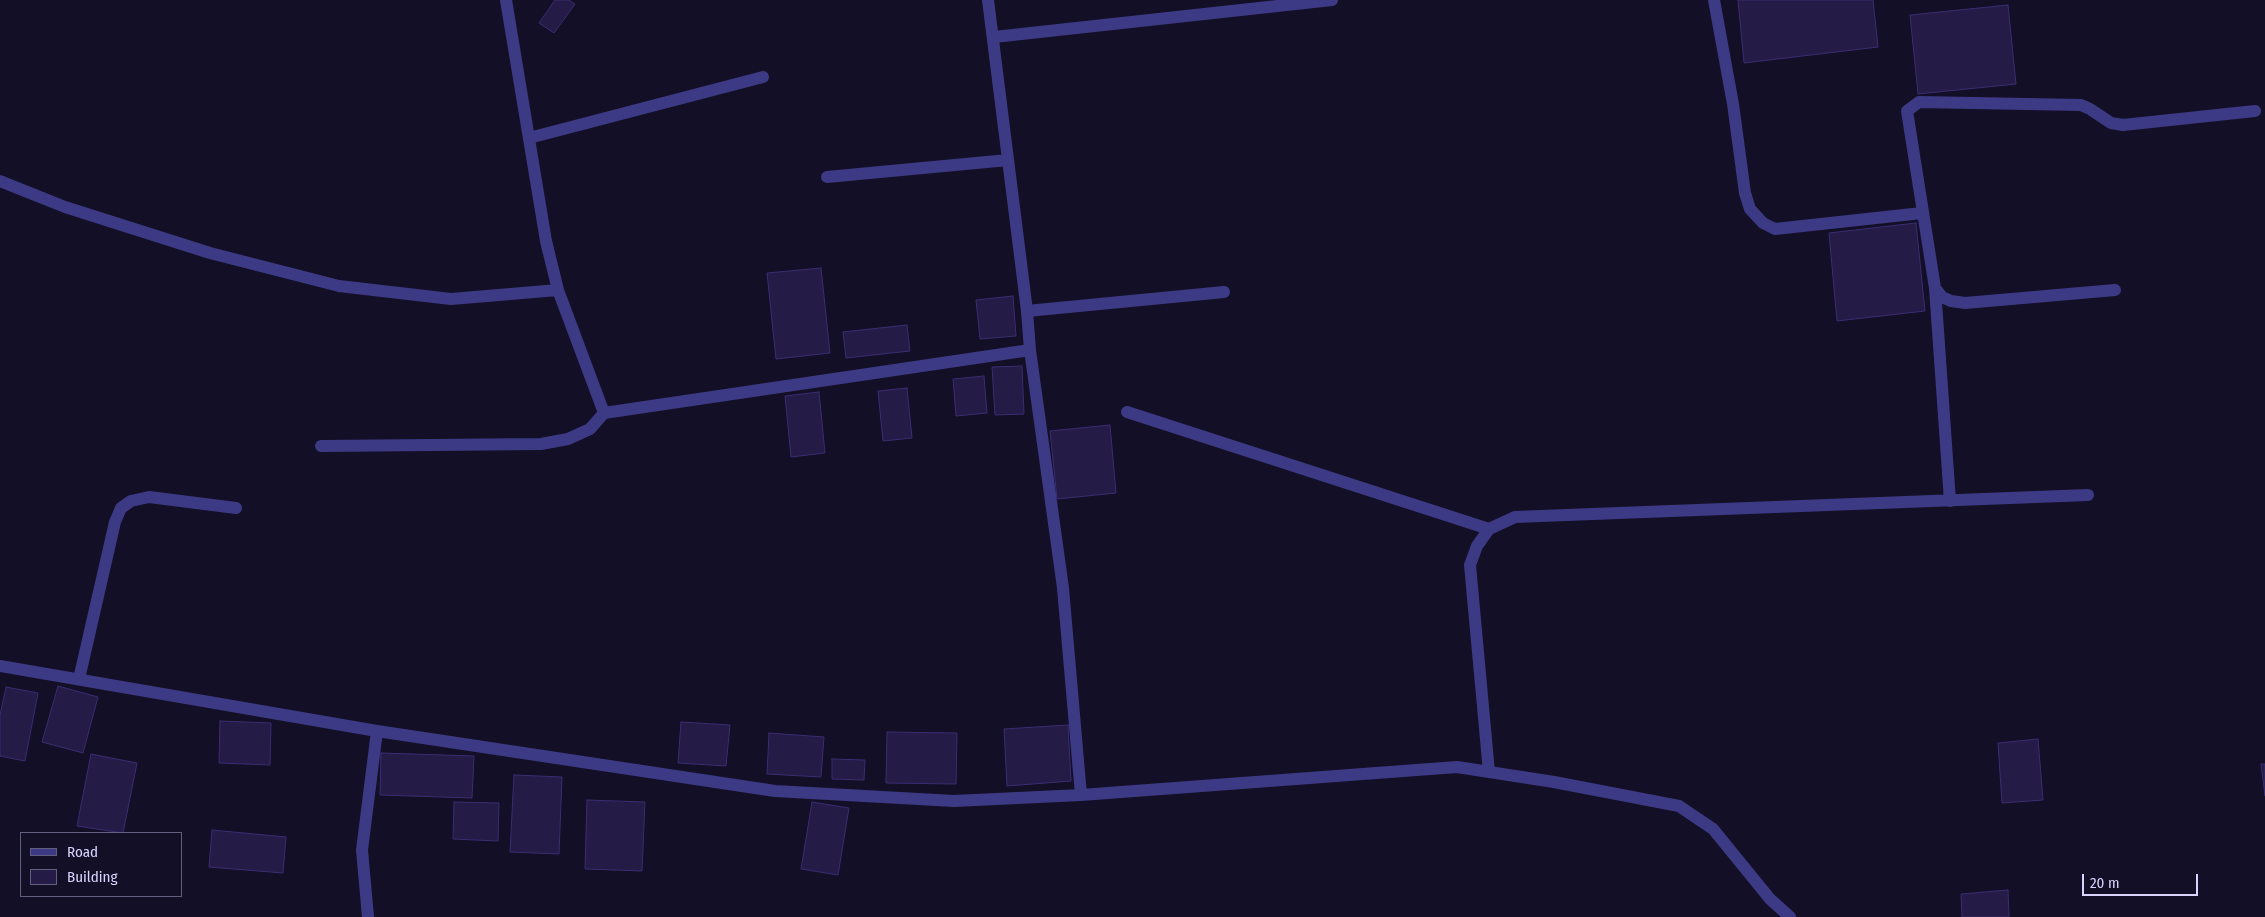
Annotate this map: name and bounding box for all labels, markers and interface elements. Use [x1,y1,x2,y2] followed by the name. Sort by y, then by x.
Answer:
[20,832,182,897] legend
[67,843,98,861] text: Road
[2085,864,2201,896] scale bar
[67,868,118,886] text: Building
[2090,874,2120,892] text: 20 m

